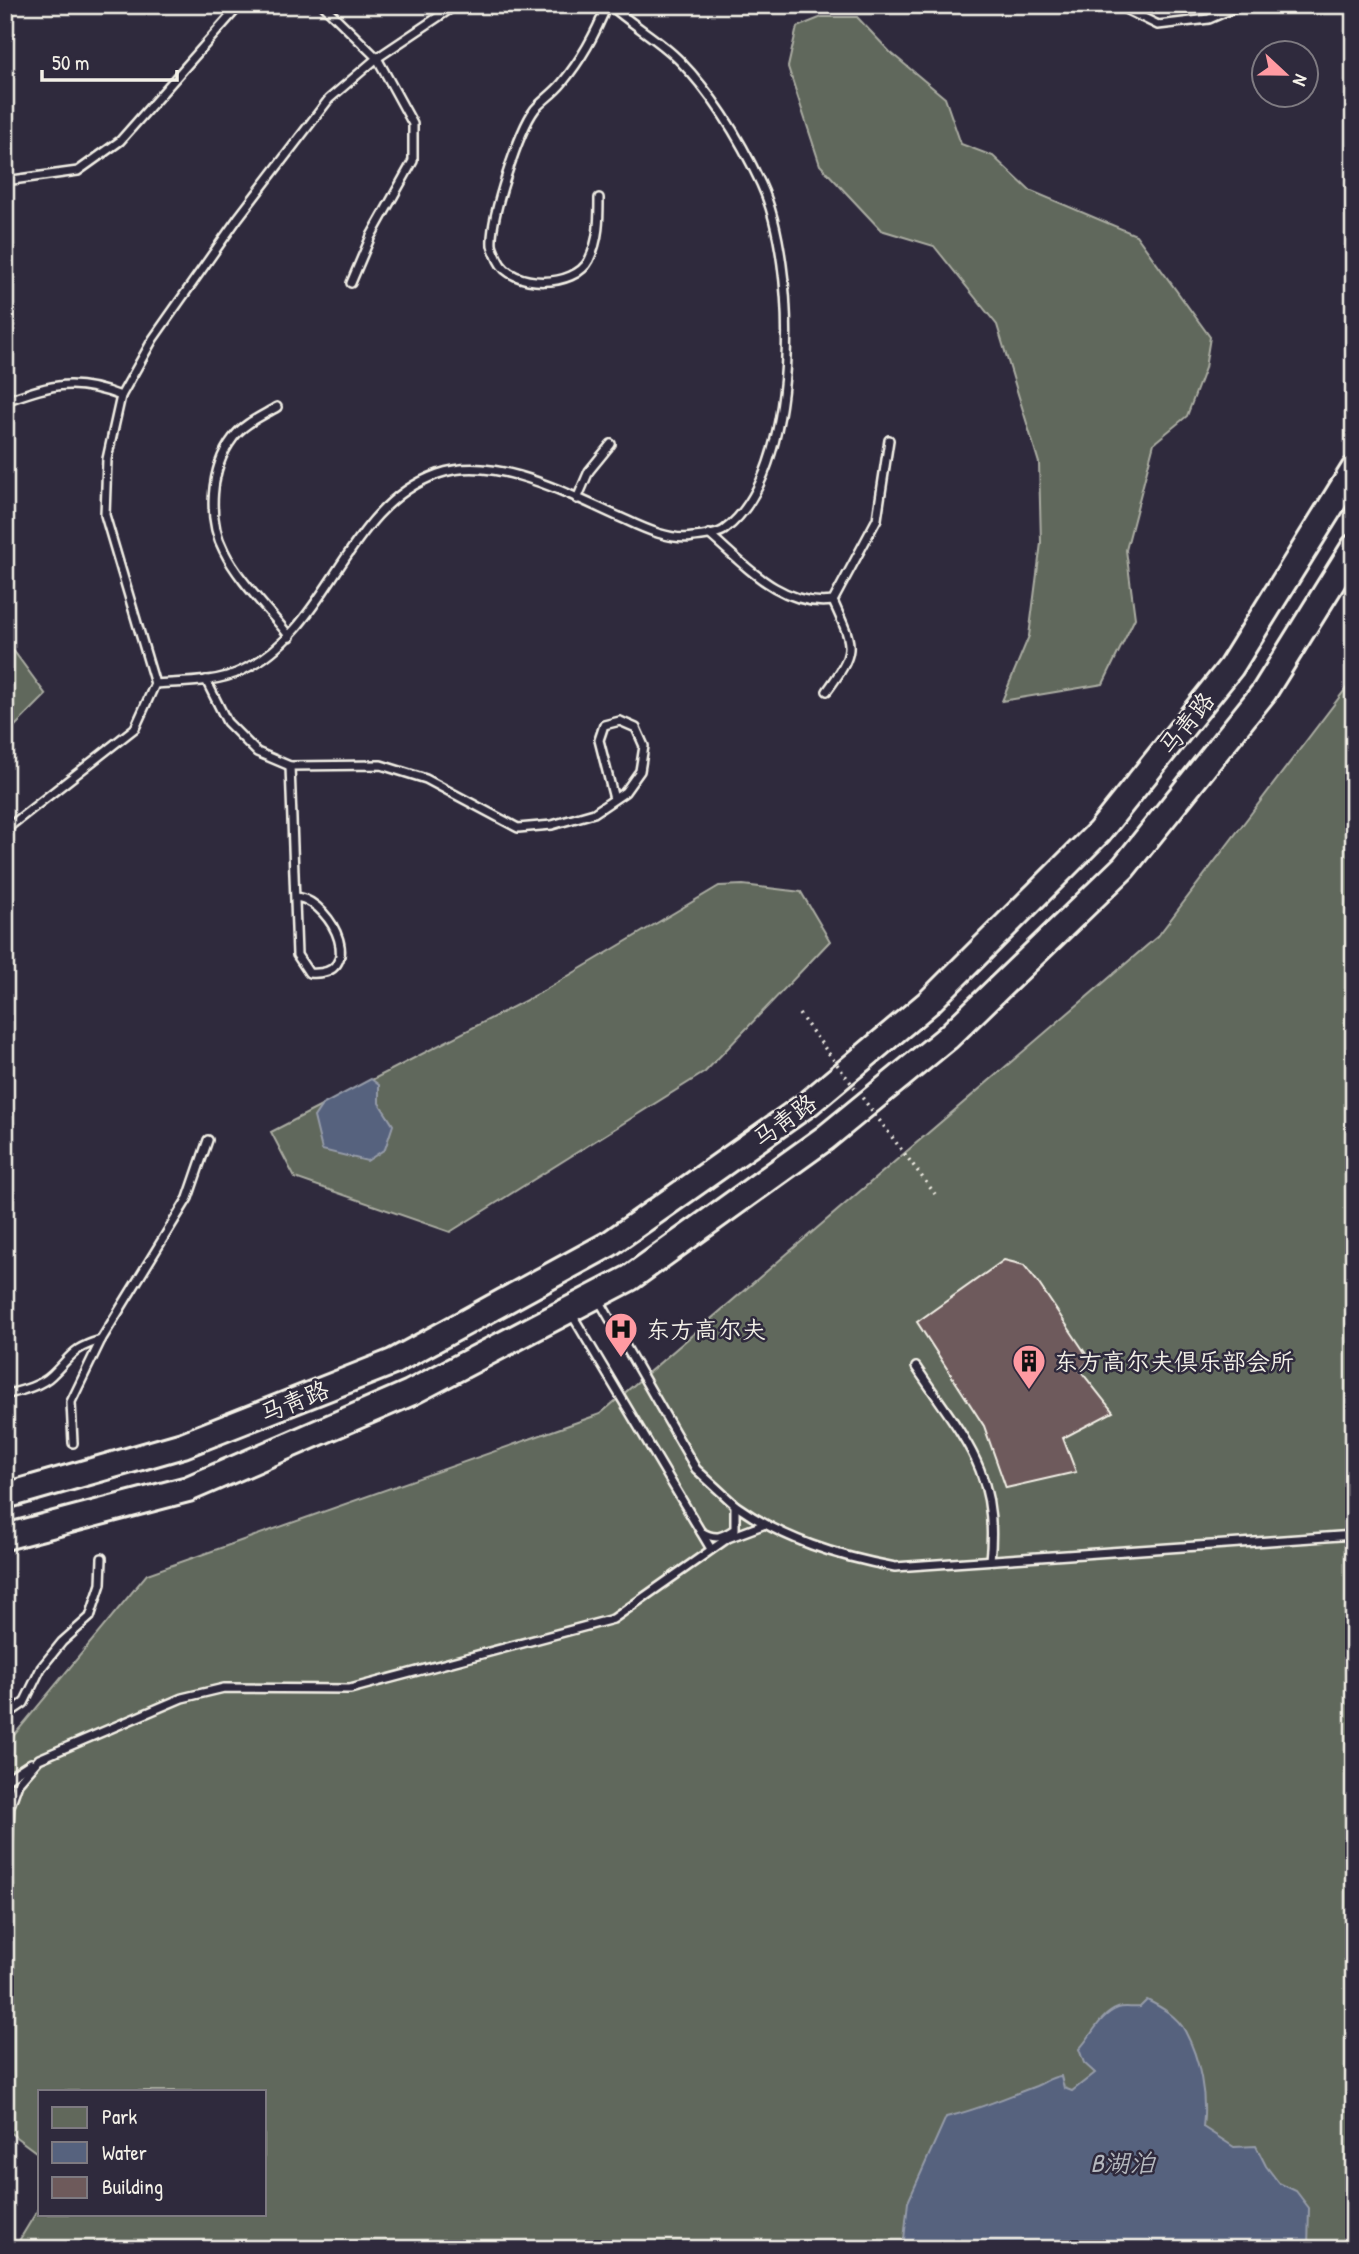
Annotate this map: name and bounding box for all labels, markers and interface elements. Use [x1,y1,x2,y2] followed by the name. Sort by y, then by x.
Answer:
[42,38,177,82] scale bar
[1250,38,1320,108] north arrow
[52,48,89,77] text: 50 m
[1287,71,1315,90] text: N
[1151,685,1221,761] street label: 马青路
[745,1086,823,1154] street label: 马青路
[602,1310,640,1359] hospital icon: 东方高尔夫
[646,1313,766,1345] place label: 东方高尔夫
[1010,1342,1048,1391] building icon: 东方高尔夫俱乐部会所
[1054,1345,1294,1377] place label: 东方高尔夫俱乐部会所
[255,1373,333,1429] street label: 马青路
[38,2090,266,2216] legend
[102,2102,137,2131] text: Park
[102,2138,147,2167] text: Water
[1090,2145,1157,2180] water label: B湖泊
[102,2172,163,2201] text: Building

